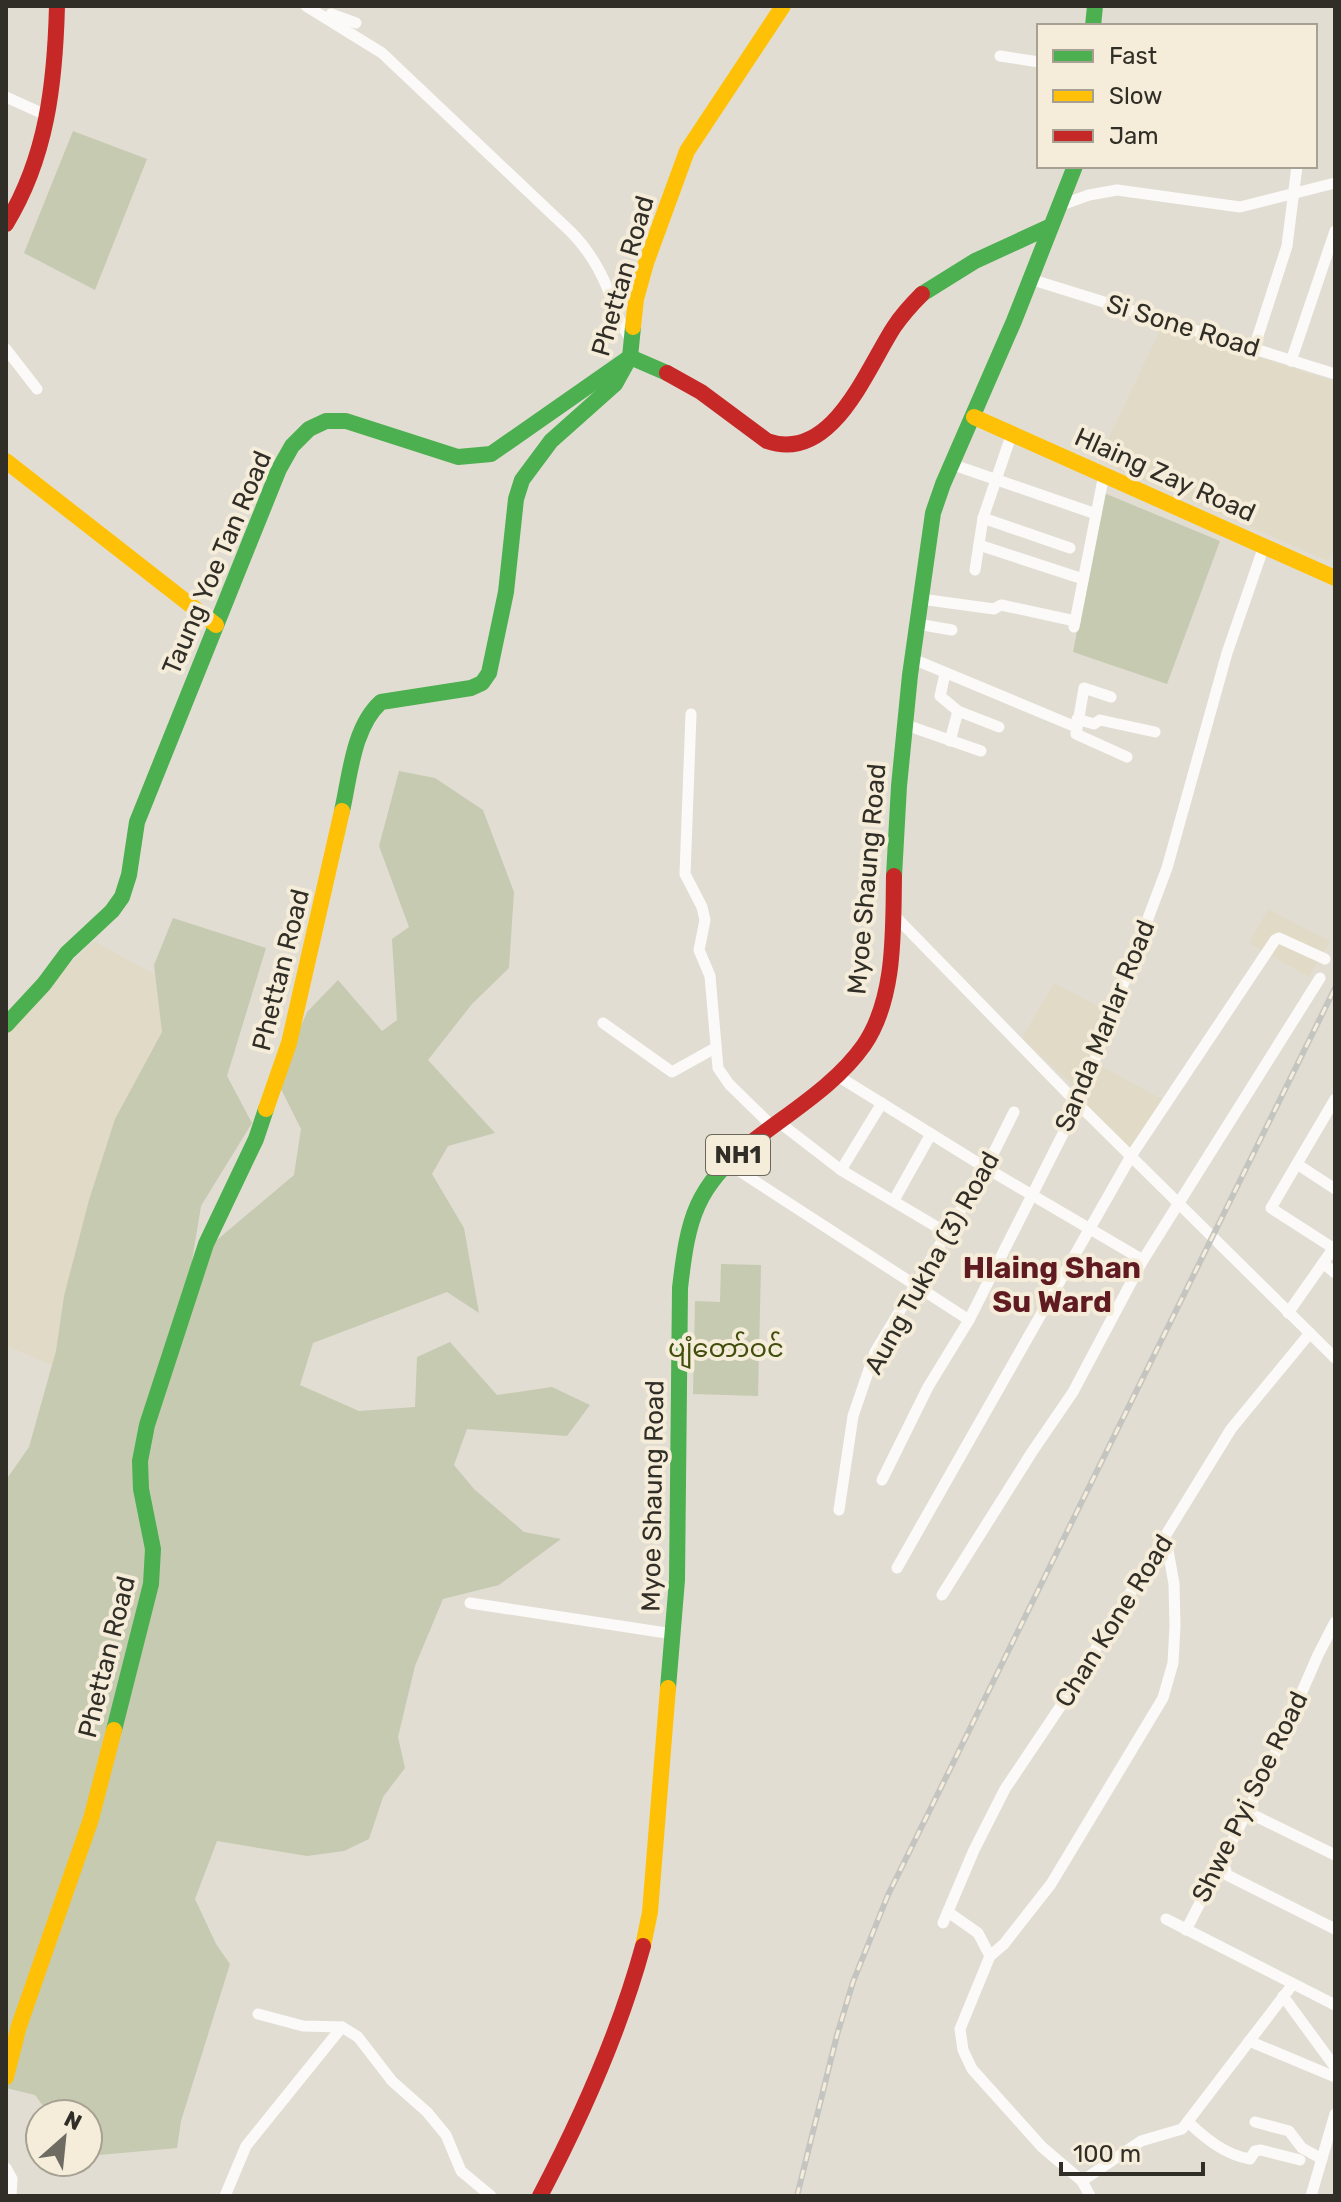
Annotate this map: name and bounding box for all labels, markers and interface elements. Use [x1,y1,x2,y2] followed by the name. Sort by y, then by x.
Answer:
[1037,24,1317,168] legend
[1109,42,1157,70] text: Fast
[1109,82,1162,110] text: Slow
[1109,122,1159,150] text: Jam
[585,192,661,360] street label: Phettan Road
[1103,288,1263,364] street label: Si Sone Road
[1070,421,1260,529] street label: Hlaing Zay Road
[156,446,278,680] street label: Taung Yoe Tan Road
[841,762,893,996] street label: Myoe Shaung Road
[246,886,316,1054] street label: Phettan Road
[1048,916,1162,1136] street label: Sanda Marlar Road
[706,1135,770,1175] road number: NH1
[858,1146,1006,1380] street label: Aung Tukha (3) Road
[963,1250,1141,1320] district label: Hlaing Shan Su Ward
[668,1331,784,1369] park label: ပျံတော်ဝင်
[635,1380,671,1612] street label: Myoe Shaung Road
[1048,1529,1180,1713] street label: Chan Kone Road
[72,1573,142,1741] street label: Phettan Road
[1186,1687,1314,1907] street label: Shwe Pyi Soe Road
[24,2098,104,2178] north arrow
[60,2105,86,2136] text: N
[1061,2126,1203,2176] scale bar
[1073,2140,1141,2168] text: 100 m

